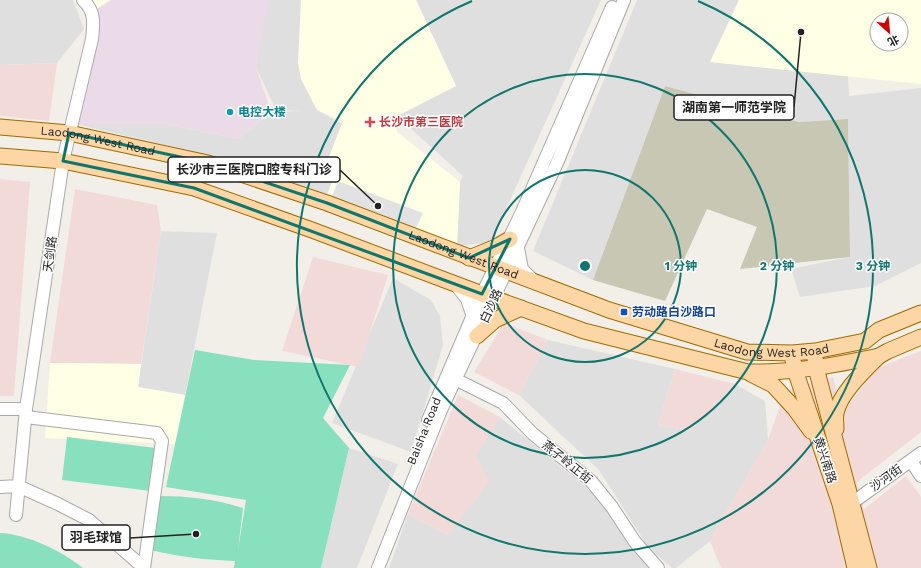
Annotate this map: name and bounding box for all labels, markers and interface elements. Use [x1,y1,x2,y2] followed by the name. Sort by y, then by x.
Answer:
[869,12,909,52] north arrow
[885,32,901,49] text: 北
[674,95,794,120] callout: 湖南第一师范学院
[682,100,786,115] text: 湖南第一师范学院
[238,105,286,119] place label: 电控大楼
[225,107,235,117] marker: 电控大楼
[379,115,463,129] place label: 长沙市第三医院
[364,116,376,128] marker: 长沙市第三医院
[40,124,156,158] street label: Laodong West Road
[168,157,340,182] callout: 长沙市三医院口腔专科门诊
[176,162,332,177] text: 长沙市三医院口腔专科门诊
[407,228,520,282] street label: Laodong West Road
[41,235,59,273] street label: 天剑路
[578,259,592,273] centre of rings
[665,259,697,273] text: 1 分钟
[760,259,794,273] text: 2 分钟
[856,259,890,273] text: 3 分钟
[477,287,505,325] street label: 白沙路
[632,305,716,319] place label: 劳动路白沙路口
[619,307,629,317] marker: 劳动路白沙路口
[712,335,830,360] street label: Laodong West Road
[404,395,444,467] street label: Baisha Road
[811,435,839,485] street label: 黄兴南路
[539,438,595,486] street label: 燕子岭正街
[867,462,905,494] street label: 沙河街
[62,525,130,550] callout: 羽毛球馆
[70,530,122,545] text: 羽毛球馆

